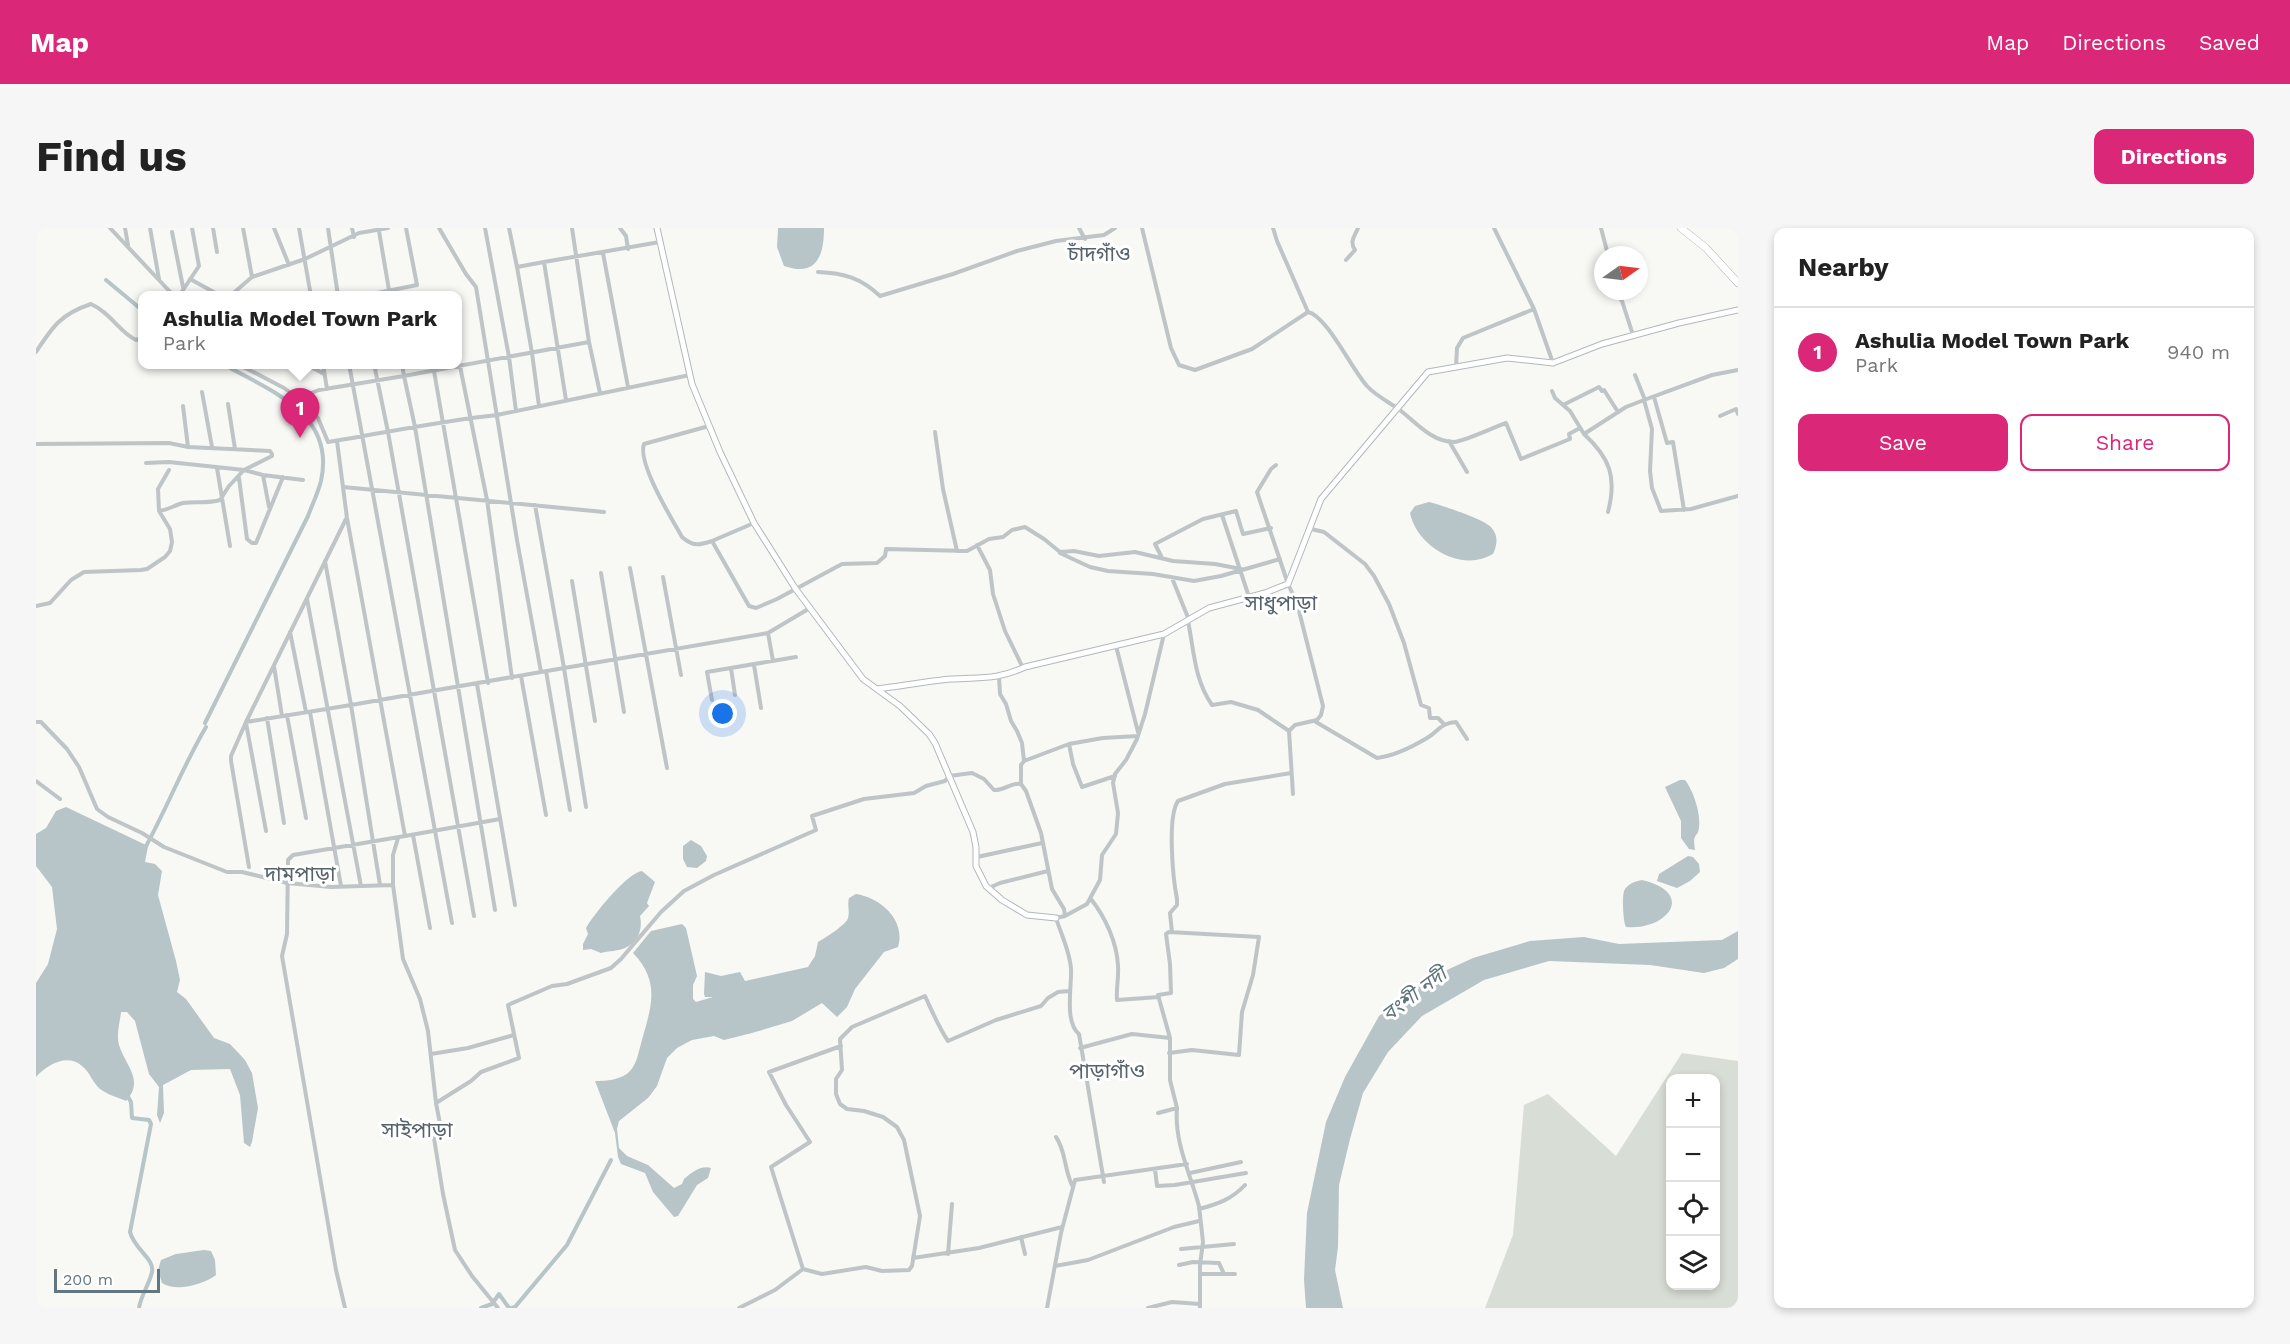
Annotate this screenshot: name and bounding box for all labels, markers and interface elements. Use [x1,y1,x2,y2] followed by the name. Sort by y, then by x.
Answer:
[30,26,89,59] text: Map
[1986,30,2029,55] text: Map
[2062,30,2166,55] text: Directions
[2199,30,2260,55] text: Saved
[2094,129,2254,184] button: Directions
[36,132,187,181] text: Find us
[1066,241,1131,266] district label: চাঁদগাঁও
[1594,246,1648,300] north arrow
[1798,252,1889,282] text: Nearby
[138,291,462,369] popup
[163,306,437,331] text: Ashulia Model Town Park
[1855,328,2129,353] text: Ashulia Model Town Park
[163,331,206,355] text: Park
[1813,340,1822,364] text: 1
[2167,340,2230,364] text: 940 m
[1855,353,1898,377] text: Park
[280,388,320,438] pin: 1
[1798,414,2008,471] button: Save
[2020,414,2230,471] button: Share
[1244,590,1318,615] district label: সাধুপাড়া
[708,699,737,728] your location
[263,861,336,886] district label: দামপাড়া
[1377,960,1454,1026] water label: বংশী নদী
[1069,1058,1145,1083] district label: পাড়াগাঁও
[1666,1074,1720,1290] map controls
[1666,1074,1720,1128] button: +
[380,1117,453,1142] district label: সাইপাড়া
[1666,1128,1720,1182] button: −
[1666,1182,1720,1236] button: locate
[1666,1236,1720,1290] button: layers
[54,1266,160,1294] scale bar
[63,1270,113,1289] text: 200 m

